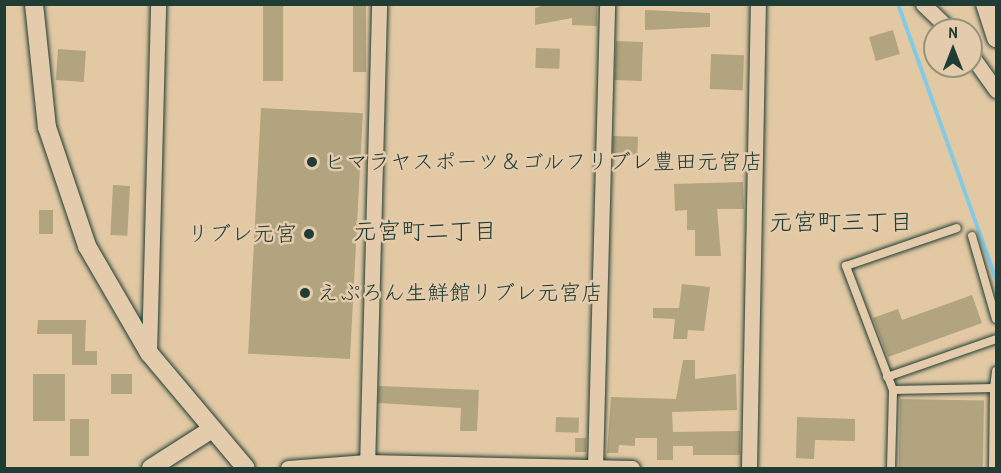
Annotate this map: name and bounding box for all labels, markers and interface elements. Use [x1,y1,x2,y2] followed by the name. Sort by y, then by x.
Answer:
[923,18,983,78] north arrow
[949,21,957,43] text: N
[324,149,764,175] place label: ヒマラヤスポーツ＆ゴルフリブレ豊田元宮店
[305,155,319,169] marker: ヒマラヤスポーツ＆ゴルフリブレ豊田元宮店
[769,208,913,236] district label: 元宮町三丁目
[353,217,497,245] district label: 元宮町二丁目
[187,221,297,247] place label: リブレ元宮
[302,227,316,241] marker: リブレ元宮
[317,280,603,306] place label: えぷろん生鮮館リブレ元宮店
[298,286,312,300] marker: えぷろん生鮮館リブレ元宮店

